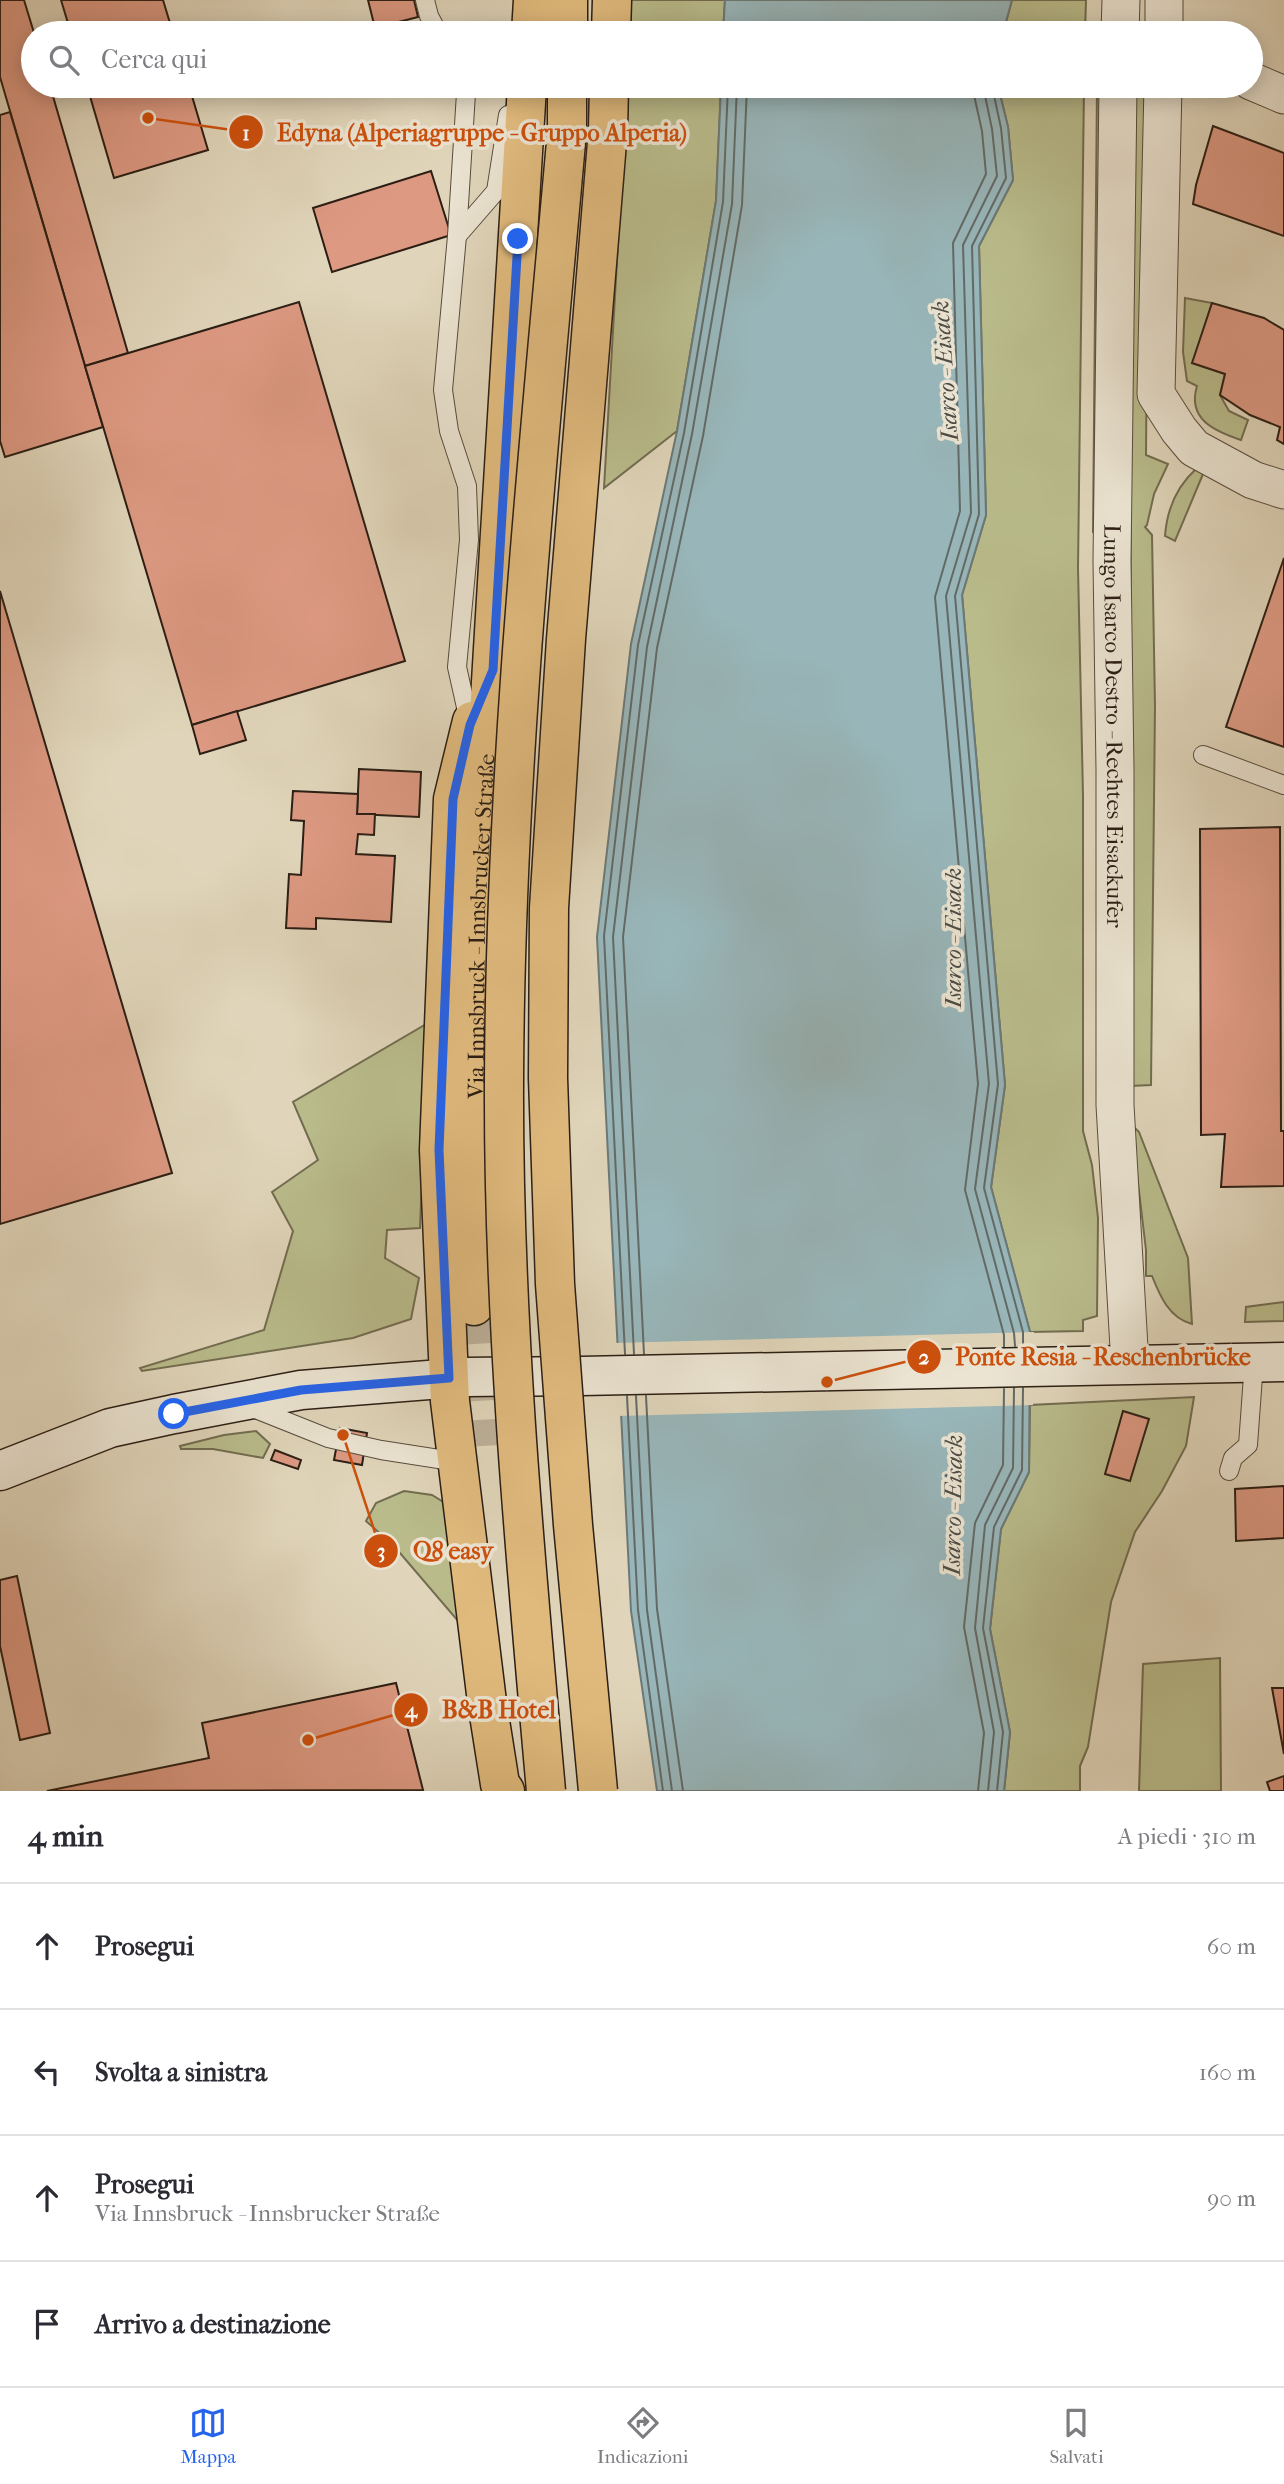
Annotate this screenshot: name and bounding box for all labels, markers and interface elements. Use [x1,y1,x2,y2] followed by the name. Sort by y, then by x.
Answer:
[21,21,1263,98] search box
[45,41,83,79] icon: search
[101,44,207,75] text: Cerca qui
[228,110,701,155] callout: Edyna (Alperiagruppe - Gruppo Alperia)
[277,119,687,147] text: Edyna (Alperiagruppe - Gruppo Alperia)
[242,121,250,145] text: 1
[502,223,533,254] route end
[926,300,964,443] water label: Isarco - Eisack
[1098,524,1129,928] street label: Lungo Isarco Destro - Rechtes Eisackufer
[462,753,500,1100] street label: Via Innsbruck - Innsbrucker Straße
[939,868,967,1009] water label: Isarco - Eisack
[906,1334,1265,1379] callout: Ponte Resia - Reschenbrücke
[955,1343,1251,1371] text: Ponte Resia - Reschenbrücke
[919,1345,930,1369] text: 2
[158,1398,189,1429] route start
[938,1434,968,1577] water label: Isarco - Eisack
[363,1528,507,1573] callout: Q8 easy
[413,1537,494,1565] text: Q8 easy
[377,1539,385,1563] text: 3
[393,1687,570,1732] callout: B&B Hotel
[442,1696,556,1724] text: B&B Hotel
[404,1698,419,1723] text: 4
[28,1819,103,1854] text: 4 min
[1118,1823,1256,1850] text: A piedi · 310 m
[28,1927,66,1965] icon: ahead
[95,1931,194,1962] text: Prosegui
[1207,1933,1256,1960] text: 60 m
[28,2053,66,2091] icon: left
[95,2057,267,2088] text: Svolta a sinistra
[1199,2059,1256,2086] text: 160 m
[95,2169,194,2200] text: Prosegui
[28,2179,66,2217] icon: ahead
[1207,2185,1256,2212] text: 90 m
[95,2200,440,2227] text: Via Innsbruck - Innsbrucker Straße
[28,2305,66,2343] icon: arrive
[95,2309,331,2340] text: Arrivo a destinazione
[180,2404,236,2468] tab: Mappa
[597,2404,688,2468] tab: Indicazioni
[1049,2404,1104,2468] tab: Salvati

